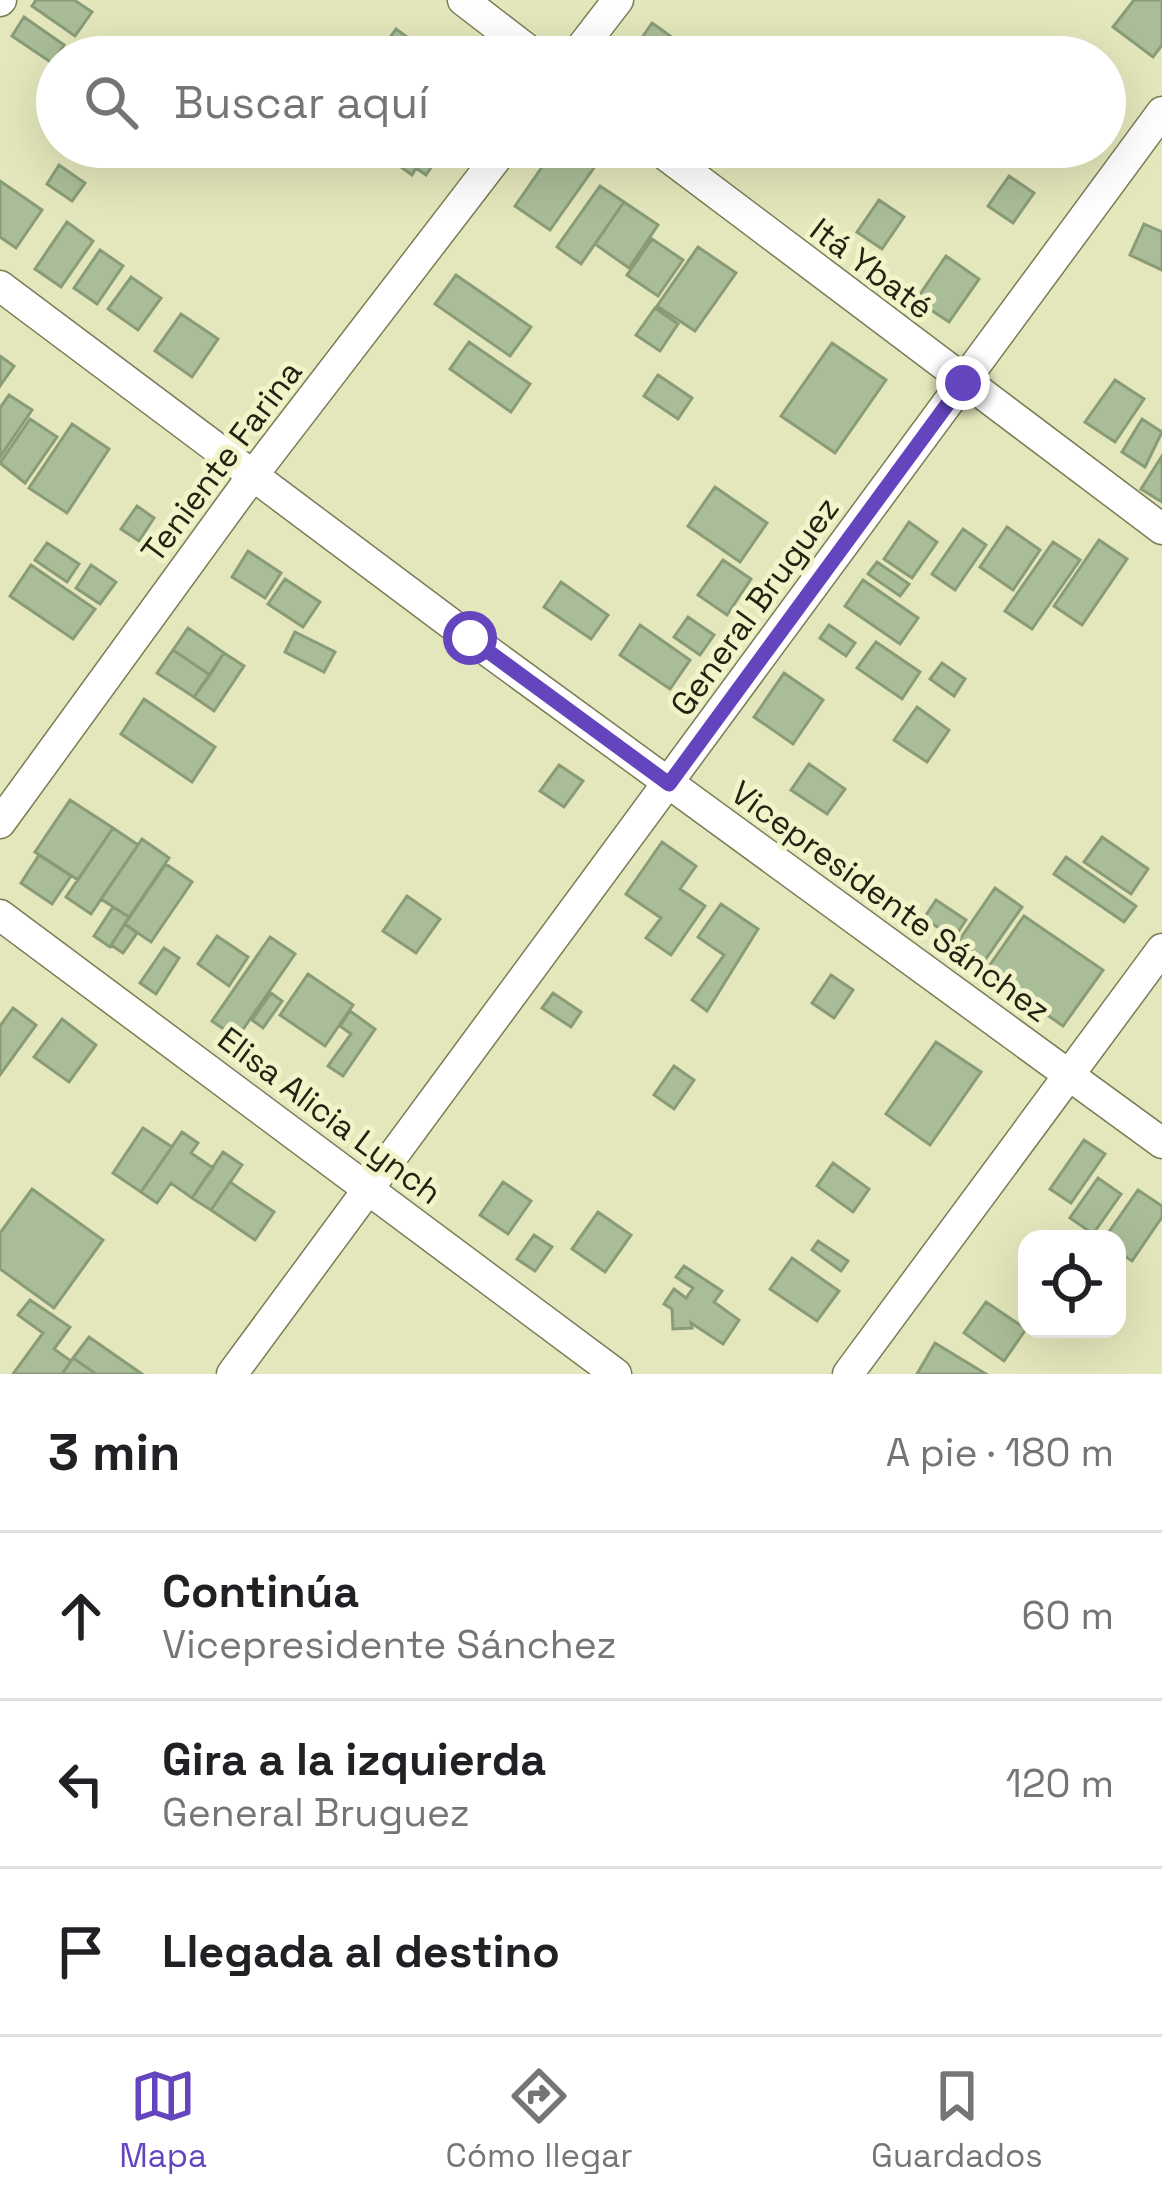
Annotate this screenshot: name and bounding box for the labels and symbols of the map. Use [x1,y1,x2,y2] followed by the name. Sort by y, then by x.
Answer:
[801,209,941,329] street label: Itá Ybaté
[132,352,311,571] street label: Teniente Farina
[936,356,990,410] route end
[661,489,848,724] street label: General Bruguez
[443,611,497,665] route start
[723,772,1058,1032] street label: Vicepresidente Sánchez
[209,1018,450,1214] street label: Elisa Alicia Lynch

